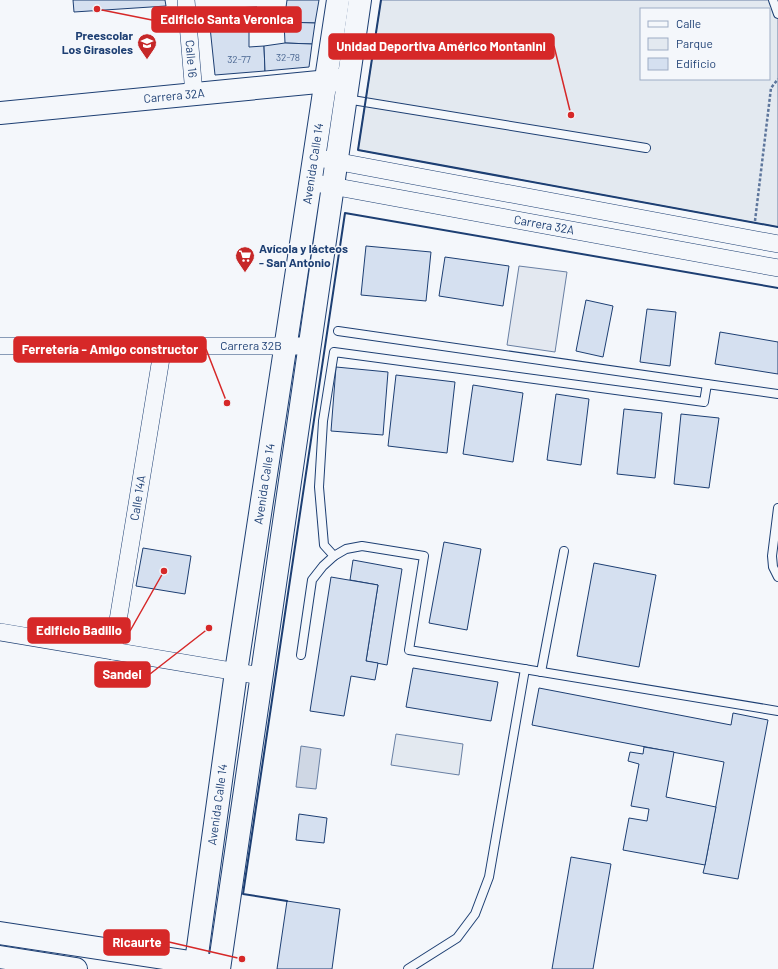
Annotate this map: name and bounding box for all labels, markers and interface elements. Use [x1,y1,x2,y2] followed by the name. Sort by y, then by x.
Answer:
[152,7,301,32] callout: Edificio Santa Veronica
[640,8,770,80] legend
[160,11,294,27] text: Edificio Santa Veronica
[676,16,701,30] text: Calle
[62,28,133,56] place label: Preescolar Los Girasoles
[136,32,158,60] school or university icon: Preescolar Los Girasoles
[329,34,554,59] callout: Unidad Deportiva Américo Montanini
[676,36,713,50] text: Parque
[336,38,546,54] text: Unidad Deportiva Américo Montanini
[183,39,201,78] street label: Calle 16
[276,51,300,63] house number: 32-78
[227,53,251,65] house number: 32-77
[676,56,716,70] text: Edificio
[143,85,205,105] street label: Carrera 32A
[299,122,325,205] street label: Avenida Calle 14
[513,212,576,236] street label: Carrera 32A
[259,241,348,269] place label: Avícola y lácteos - San Antonio
[234,245,256,273] supermarket icon: Avícola y lácteos - San Antonio
[14,337,206,362] callout: Ferretería - Amigo constructor
[220,338,282,352] street label: Carrera 32B
[22,341,198,357] text: Ferretería - Amigo constructor
[250,442,277,525] street label: Avenida Calle 14
[126,474,148,522] street label: Calle 14A
[28,618,130,643] callout: Edificio Badillo
[36,622,122,638] text: Edificio Badillo
[95,662,150,687] callout: Sandel
[102,666,142,682] text: Sandel
[204,763,229,846] street label: Avenida Calle 14
[104,930,169,955] callout: Ricaurte
[112,934,162,950] text: Ricaurte

